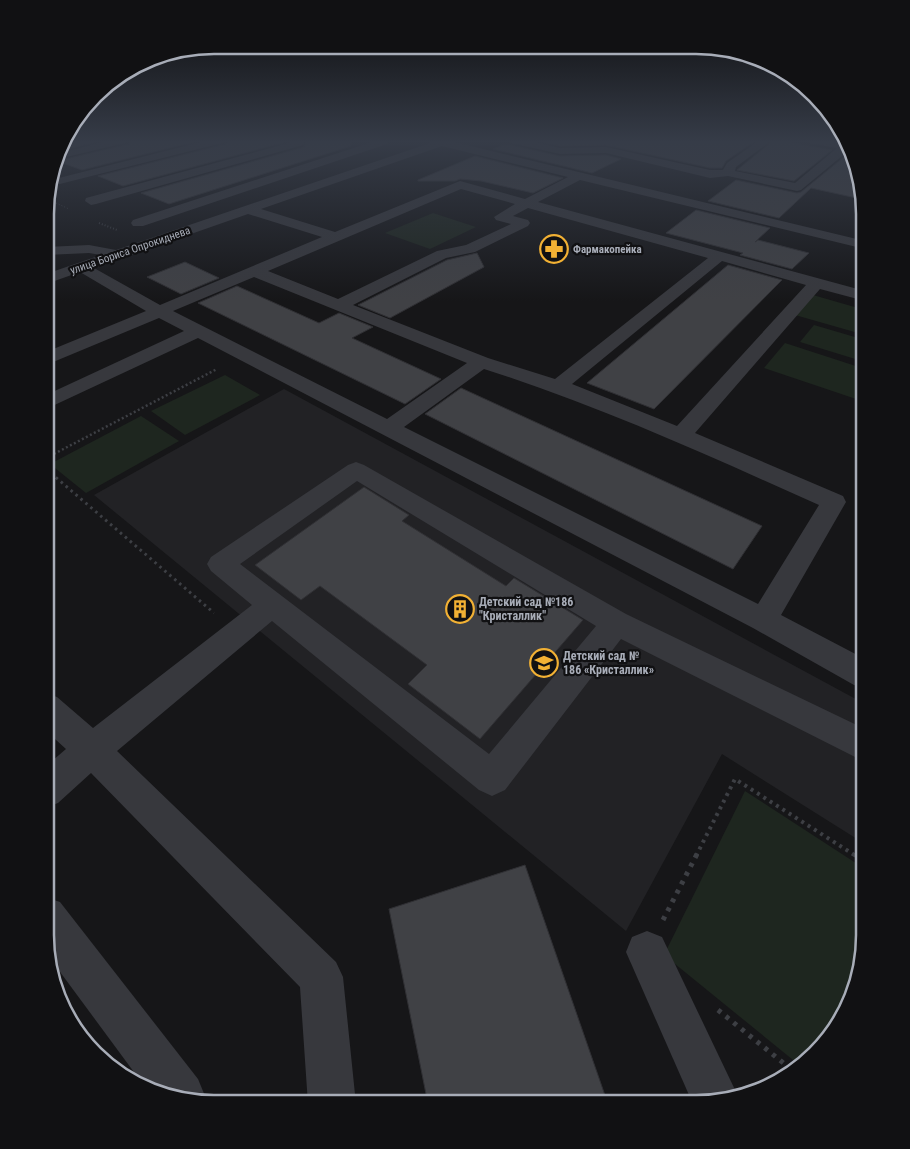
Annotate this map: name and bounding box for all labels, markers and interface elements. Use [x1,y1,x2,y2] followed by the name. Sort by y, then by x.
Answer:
[68,224,192,277] street label: улица Бориса Опрокиднева
[539,234,569,264] pharmacy icon: Фармакопейка
[573,243,642,256] place label: Фармакопейка
[445,594,475,624] building icon: Детский сад №186 "Кристаллик"
[479,595,573,623] place label: Детский сад №186 "Кристаллик"
[529,648,559,678] school or university icon: Детский сад № 186 «Кристаллик»
[563,649,654,677] place label: Детский сад № 186 «Кристаллик»

